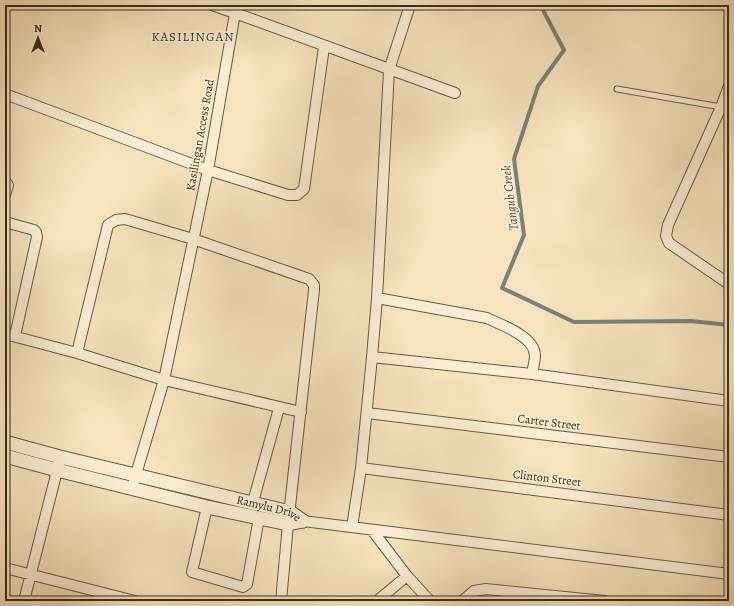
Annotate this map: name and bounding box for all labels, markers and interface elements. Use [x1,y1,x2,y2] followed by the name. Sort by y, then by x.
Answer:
[18,18,58,58] north arrow
[34,21,42,36] text: N
[151,28,235,45] district label: KASILINGAN
[182,77,218,192] street label: Kasilingan Access Road
[497,164,522,232] water label: Tangub Creek
[516,410,582,434] street label: Carter Street
[512,466,582,490] street label: Clinton Street
[235,491,304,525] street label: Ramylu Drive

